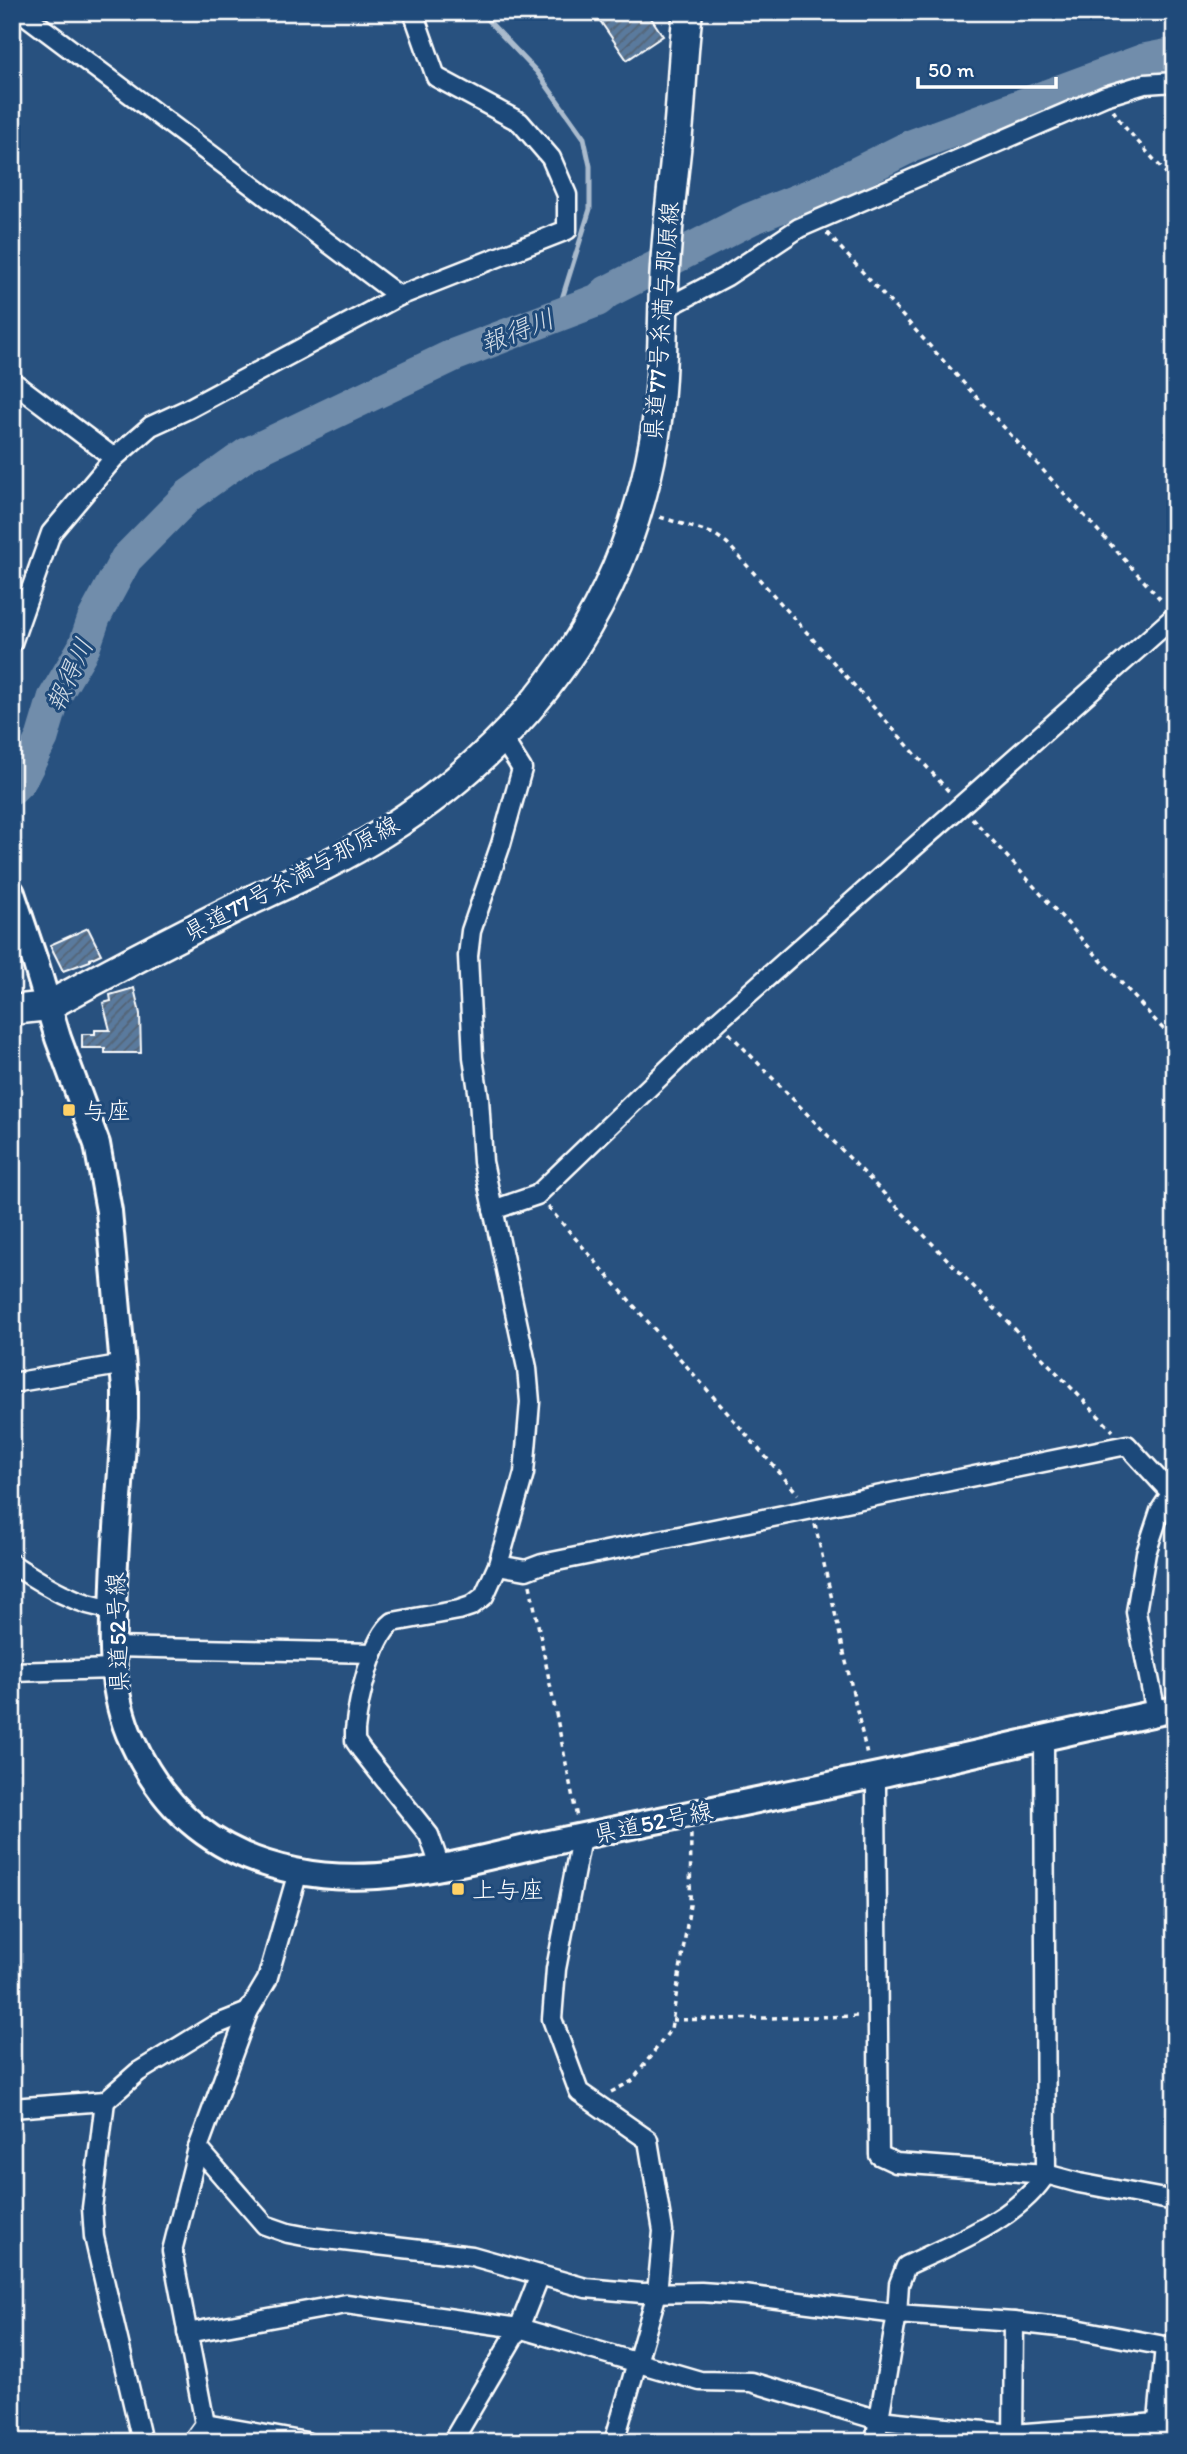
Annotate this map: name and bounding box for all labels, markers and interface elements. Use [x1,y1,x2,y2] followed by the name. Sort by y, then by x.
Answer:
[918,46,1056,90] scale bar
[928,57,975,82] text: 50 m
[638,200,684,442] street label: 県道77号糸満与那原線
[475,302,559,360] water label: 報得川
[38,633,100,717] water label: 報得川
[178,809,404,947] street label: 県道77号糸満与那原線
[83,1096,131,1125] place label: 与座
[61,1102,77,1118] marker: 与座
[100,1572,134,1694] street label: 県道52号線
[591,1795,715,1849] street label: 県道52号線
[472,1875,544,1904] place label: 上与座
[450,1881,466,1897] marker: 上与座

